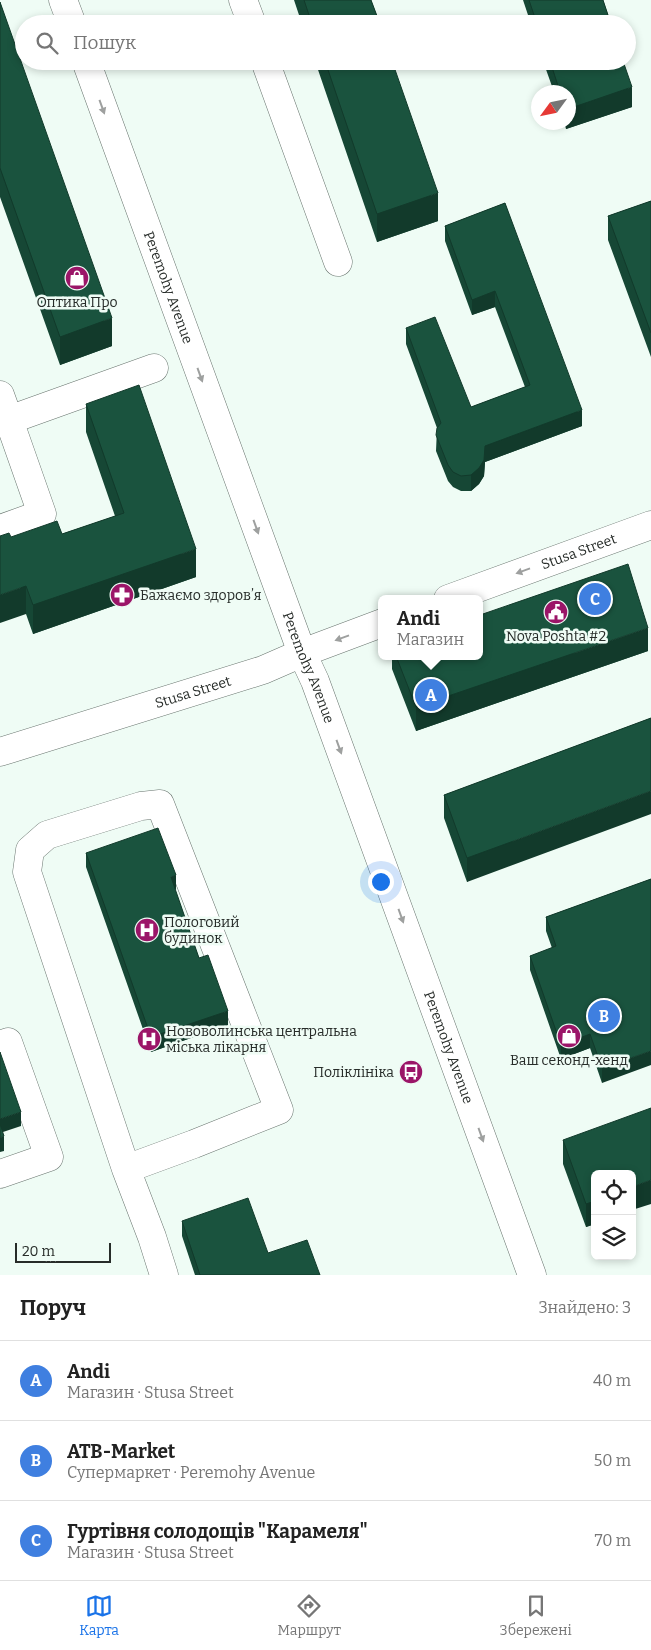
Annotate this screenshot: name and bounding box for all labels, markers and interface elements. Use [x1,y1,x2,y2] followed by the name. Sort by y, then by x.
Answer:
[15,15,636,70] search box
[33,29,61,57] icon: search
[73,31,136,54] text: Пошук
[531,85,576,130] north arrow
[98,100,106,115] one-way arrow
[140,229,196,346] street label: Peremohy Avenue
[64,265,90,291] shop icon: Оптика Про
[36,294,118,311] place label: Оптика Про
[197,367,204,382] one-way arrow
[252,520,260,535] one-way arrow
[539,530,619,573] street label: Stusa Street
[515,567,530,575] one-way arrow
[579,580,611,618] pin: C
[109,582,135,608] pharmacy icon: Бажаємо здоровʼя
[140,587,262,604] place label: Бажаємо здоровʼя
[378,595,483,660] popup
[543,599,569,625] public building icon: Nova Poshta #2
[397,607,440,630] text: Andi
[279,609,338,726] street label: Peremohy Avenue
[506,628,606,645] place label: Nova Poshta #2
[397,630,464,649] text: Магазин
[334,634,349,642] one-way arrow
[153,673,233,712] street label: Stusa Street
[415,676,447,714] pin: A
[335,740,343,755] one-way arrow
[368,869,394,895] your location
[397,909,405,924] one-way arrow
[164,914,240,947] place label: Пологовий будинок
[134,917,160,943] hospital icon: Пологовий будинок
[420,989,477,1106] street label: Peremohy Avenue
[588,997,620,1035] pin: B
[166,1023,357,1056] place label: Нововолинська центральна міська лікарня
[556,1023,582,1049] shop icon: Ваш секонд-хенд
[136,1026,162,1052] hospital icon: Нововолинська центральна міська лікарня
[510,1052,629,1069] place label: Ваш секонд-хенд
[398,1059,424,1085] bus stop icon: Поліклініка
[313,1064,394,1081] place label: Поліклініка
[478,1127,485,1142] one-way arrow
[591,1170,636,1260] map controls
[591,1170,636,1215] button: locate
[591,1215,636,1260] button: layers
[15,1240,111,1263] scale bar
[22,1243,55,1260] text: 20 m
[20,1295,86,1321] text: Поруч
[538,1298,631,1317] text: Знайдено: 3
[67,1360,110,1383] text: Andi
[30,1371,42,1390] text: A
[593,1371,631,1390] text: 40 m
[67,1383,234,1402] text: Магазин · Stusa Street
[67,1440,175,1463] text: ATB-Market
[31,1451,41,1470] text: B
[594,1451,631,1470] text: 50 m
[67,1463,315,1482] text: Супермаркет · Peremohy Avenue
[67,1520,368,1543] text: Гуртівня солодощів "Карамеля"
[31,1531,41,1550] text: C
[595,1531,631,1550] text: 70 m
[67,1543,234,1562] text: Магазин · Stusa Street
[79,1592,119,1639] tab: Карта
[278,1592,341,1639] tab: Маршрут
[500,1592,572,1639] tab: Збережені

